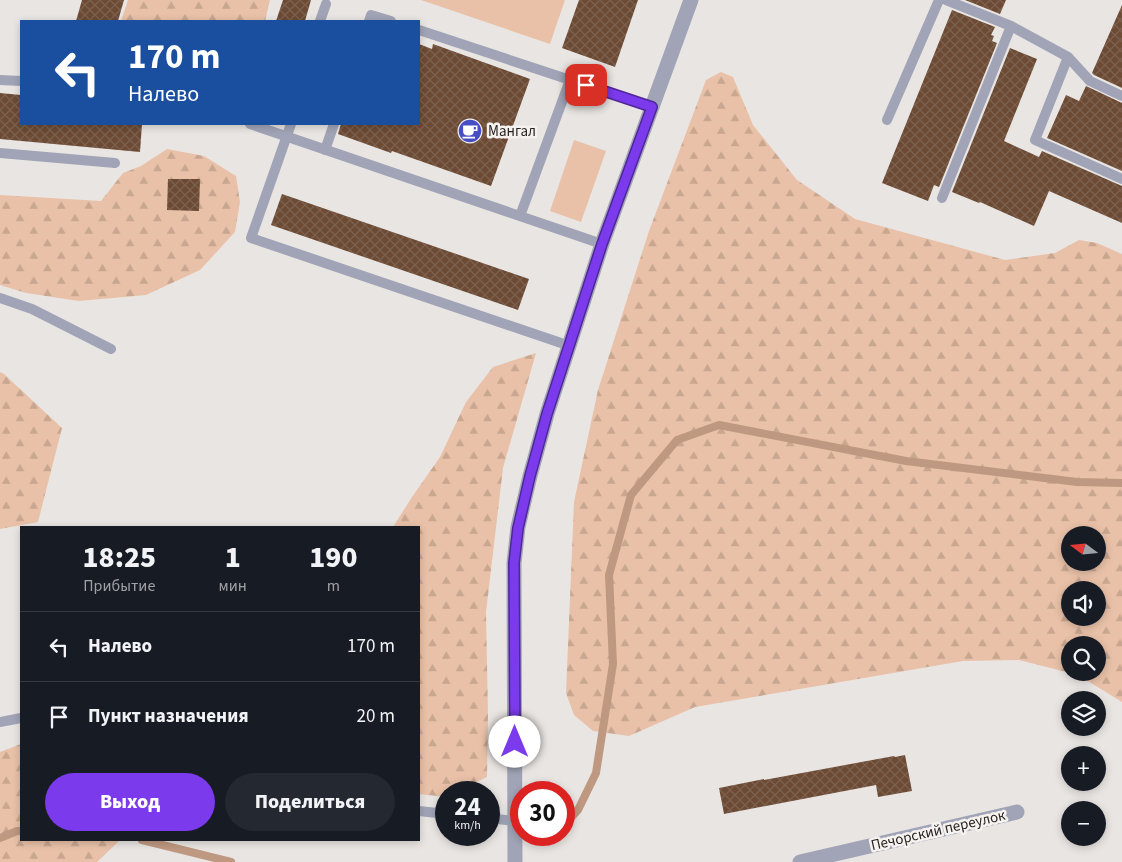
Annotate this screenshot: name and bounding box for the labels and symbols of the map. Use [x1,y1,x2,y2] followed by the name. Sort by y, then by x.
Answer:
[565,64,607,106] pin
[457,118,483,144] cafe icon: Мангал
[488,121,536,142] place label: Мангал
[1061,526,1106,571] north arrow
[488,715,540,767] position arrow
[510,781,575,846] speed limit sign: 30
[869,805,1008,856] street label: Печорский переулок

